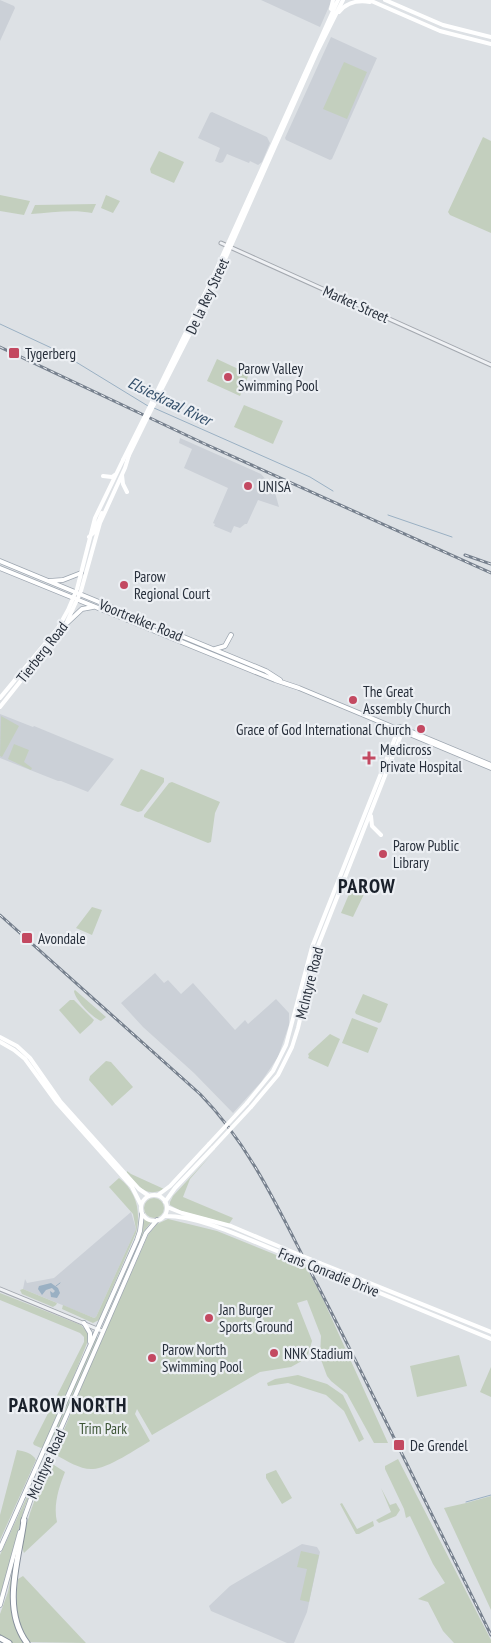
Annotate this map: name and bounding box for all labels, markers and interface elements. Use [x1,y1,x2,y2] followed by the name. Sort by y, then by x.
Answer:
[181,255,233,337] street label: De la Rey Street
[320,281,392,327] street label: Market Street
[25,344,76,363] place label: Tygerberg
[7,346,21,360] marker: Tygerberg
[238,359,319,395] place label: Parow Valley Swimming Pool
[222,371,234,383] marker: Parow Valley Swimming Pool
[125,372,217,431] water label: Elsieskraal River
[258,477,292,496] place label: UNISA
[242,480,254,492] marker: UNISA
[134,567,210,603] place label: Parow Regional Court
[118,579,130,591] marker: Parow Regional Court
[95,594,186,645] street label: Voortrekker Road
[12,618,72,686] street label: Tierberg Road
[363,682,451,718] place label: The Great Assembly Church
[347,694,359,706] marker: The Great Assembly Church
[236,720,411,739] place label: Grace of God International Church
[415,723,427,735] marker: Grace of God International Church
[380,740,462,776] place label: Medicross Private Hospital
[362,751,376,765] marker: Medicross Private Hospital
[393,836,460,872] place label: Parow Public Library
[377,848,389,860] marker: Parow Public Library
[338,873,396,899] district label: PAROW
[38,929,86,948] place label: Avondale
[20,931,34,945] marker: Avondale
[291,945,327,1021] street label: McIntyre Road
[276,1243,382,1301] street label: Frans Conradie Drive
[218,1300,293,1336] place label: Jan Burger Sports Ground
[203,1312,215,1324] marker: Jan Burger Sports Ground
[162,1340,243,1376] place label: Parow North Swimming Pool
[284,1344,353,1363] place label: NNK Stadium
[268,1347,280,1359] marker: NNK Stadium
[146,1352,158,1364] marker: Parow North Swimming Pool
[9,1392,127,1418] district label: PAROW NORTH
[79,1419,127,1438] park label: Trim Park
[22,1426,70,1502] street label: McIntyre Road
[410,1436,468,1455] place label: De Grendel
[392,1438,406,1452] marker: De Grendel

